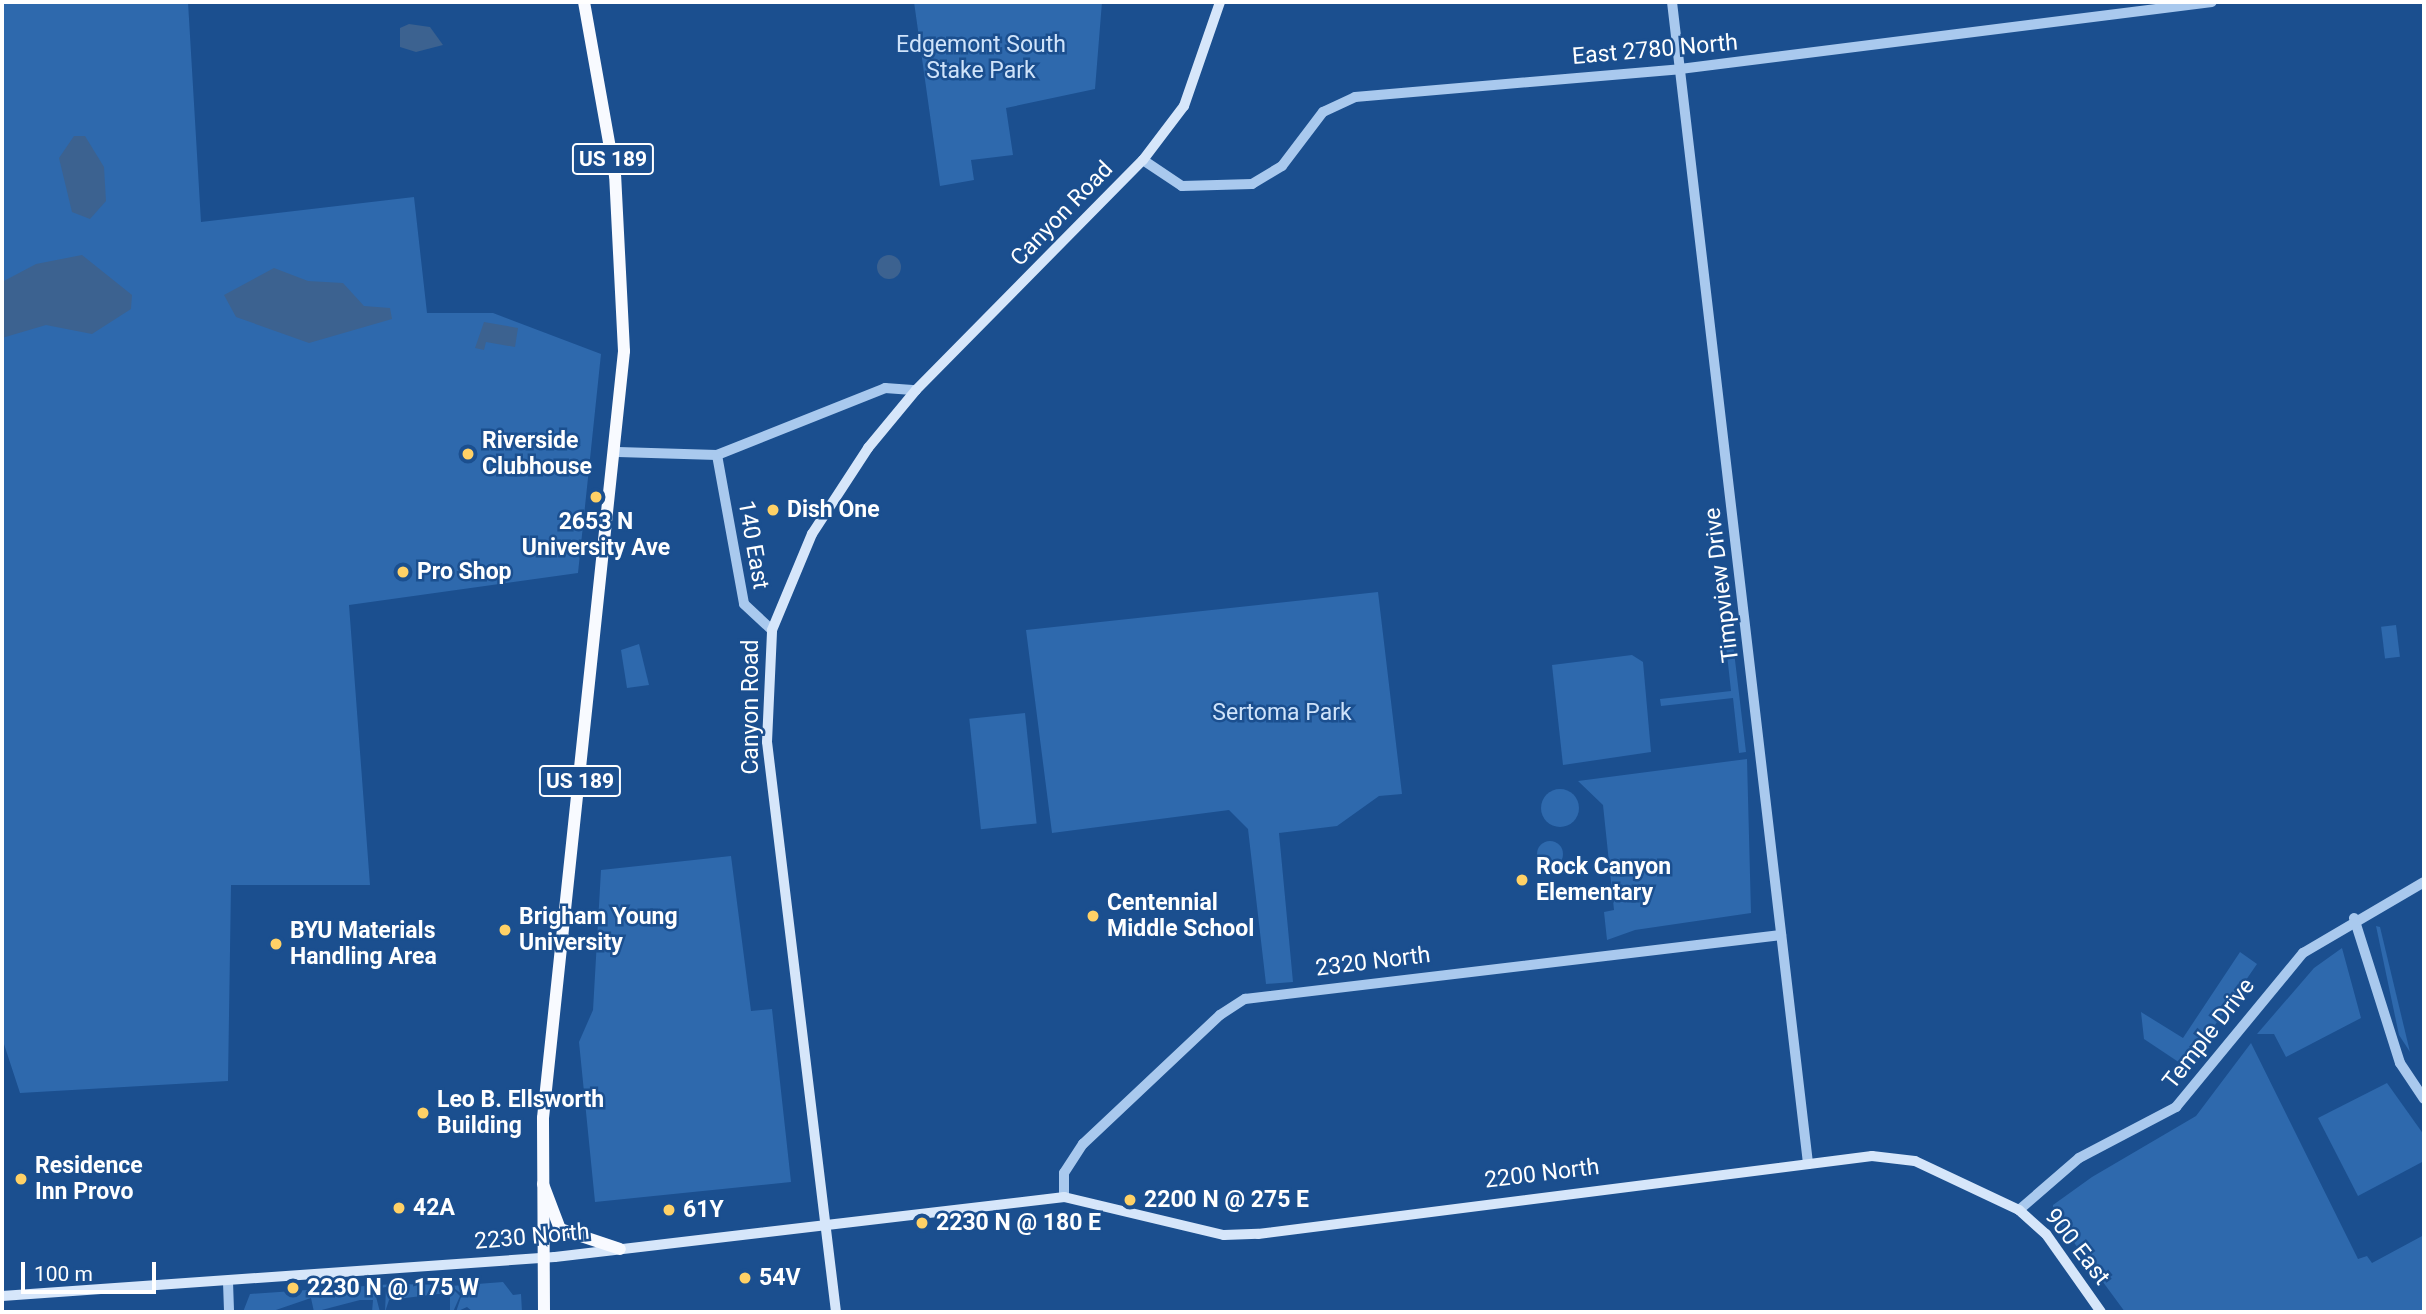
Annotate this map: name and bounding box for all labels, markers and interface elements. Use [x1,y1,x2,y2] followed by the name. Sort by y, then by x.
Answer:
[1571,29,1739,71] street label: East 2780 North
[896,31,1066,85] park label: Edgemont South Stake Park
[571,142,655,176] road number: US 189
[1005,156,1119,272] street label: Canyon Road
[482,427,592,481] place label: Riverside Clubhouse
[460,446,476,462] marker: Riverside Clubhouse
[588,489,604,505] marker: 2653 N University Ave
[787,496,880,524] place label: Dish One
[732,499,774,591] street label: 140 East
[765,502,781,518] marker: Dish One
[1699,506,1745,664] street label: Timpview Drive
[522,508,670,562] place label: 2653 N University Ave
[417,558,512,586] place label: Pro Shop
[395,564,411,580] marker: Pro Shop
[737,639,765,775] street label: Canyon Road
[1212,699,1352,727] park label: Sertoma Park
[538,764,622,798] road number: US 189
[1536,853,1671,907] place label: Rock Canyon Elementary
[1514,872,1530,888] marker: Rock Canyon Elementary
[1107,889,1254,943] place label: Centennial Middle School
[519,903,678,957] place label: Brigham Young University
[1085,908,1101,924] marker: Centennial Middle School
[290,917,437,971] place label: BYU Materials Handling Area
[497,922,513,938] marker: Brigham Young University
[268,936,284,952] marker: BYU Materials Handling Area
[1314,941,1432,983] street label: 2320 North
[2157,973,2261,1095] street label: Temple Drive
[437,1086,604,1140] place label: Leo B. Ellsworth Building
[415,1105,431,1121] marker: Leo B. Ellsworth Building
[35,1152,143,1206] place label: Residence Inn Provo
[1483,1153,1601,1195] street label: 2200 North
[13,1171,29,1187] marker: Residence Inn Provo
[1144,1186,1309,1214] place label: 2200 N @ 275 E
[1122,1192,1138,1208] marker: 2200 N @ 275 E
[413,1194,455,1222] place label: 42A
[683,1196,724,1224] place label: 61Y
[391,1200,407,1216] marker: 42A
[661,1202,677,1218] marker: 61Y
[2039,1203,2115,1291] street label: 900 East
[936,1209,1101,1237] place label: 2230 N @ 180 E
[914,1215,930,1231] marker: 2230 N @ 180 E
[473,1218,591,1256] street label: 2230 North
[24,1248,159,1292] scale bar
[34,1262,93,1286] text: 100 m
[759,1264,800,1292] place label: 54V
[737,1270,753,1286] marker: 54V
[307,1274,479,1302] place label: 2230 N @ 175 W
[285,1280,301,1296] marker: 2230 N @ 175 W

